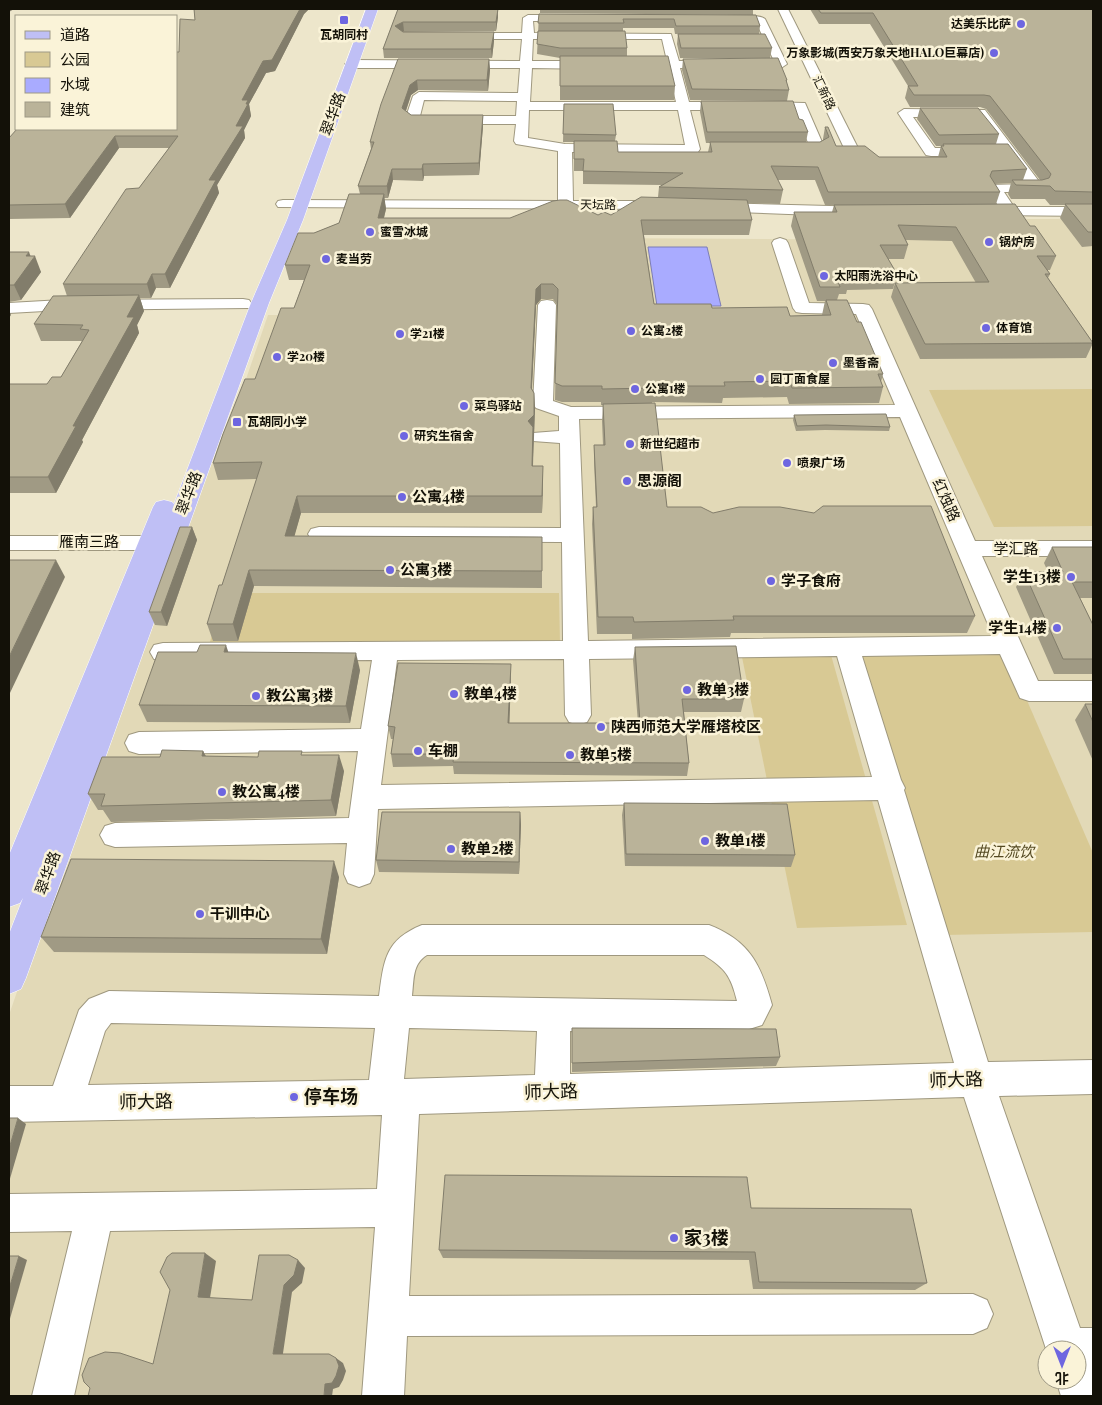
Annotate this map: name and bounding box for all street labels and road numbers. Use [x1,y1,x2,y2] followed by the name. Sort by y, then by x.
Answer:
[810,73,840,112] street label: 汇新路
[315,89,349,138] street label: 翠华路
[580,196,616,212] street label: 天坛路
[171,468,205,517] street label: 翠华路
[929,475,965,524] street label: 红烛路
[59,531,119,551] street label: 雁南三路
[993,538,1039,558] street label: 学汇路
[30,848,64,897] street label: 翠华路
[929,1066,983,1092] street label: 师大路
[524,1078,578,1104] street label: 师大路
[119,1089,173,1113] street label: 师大路

